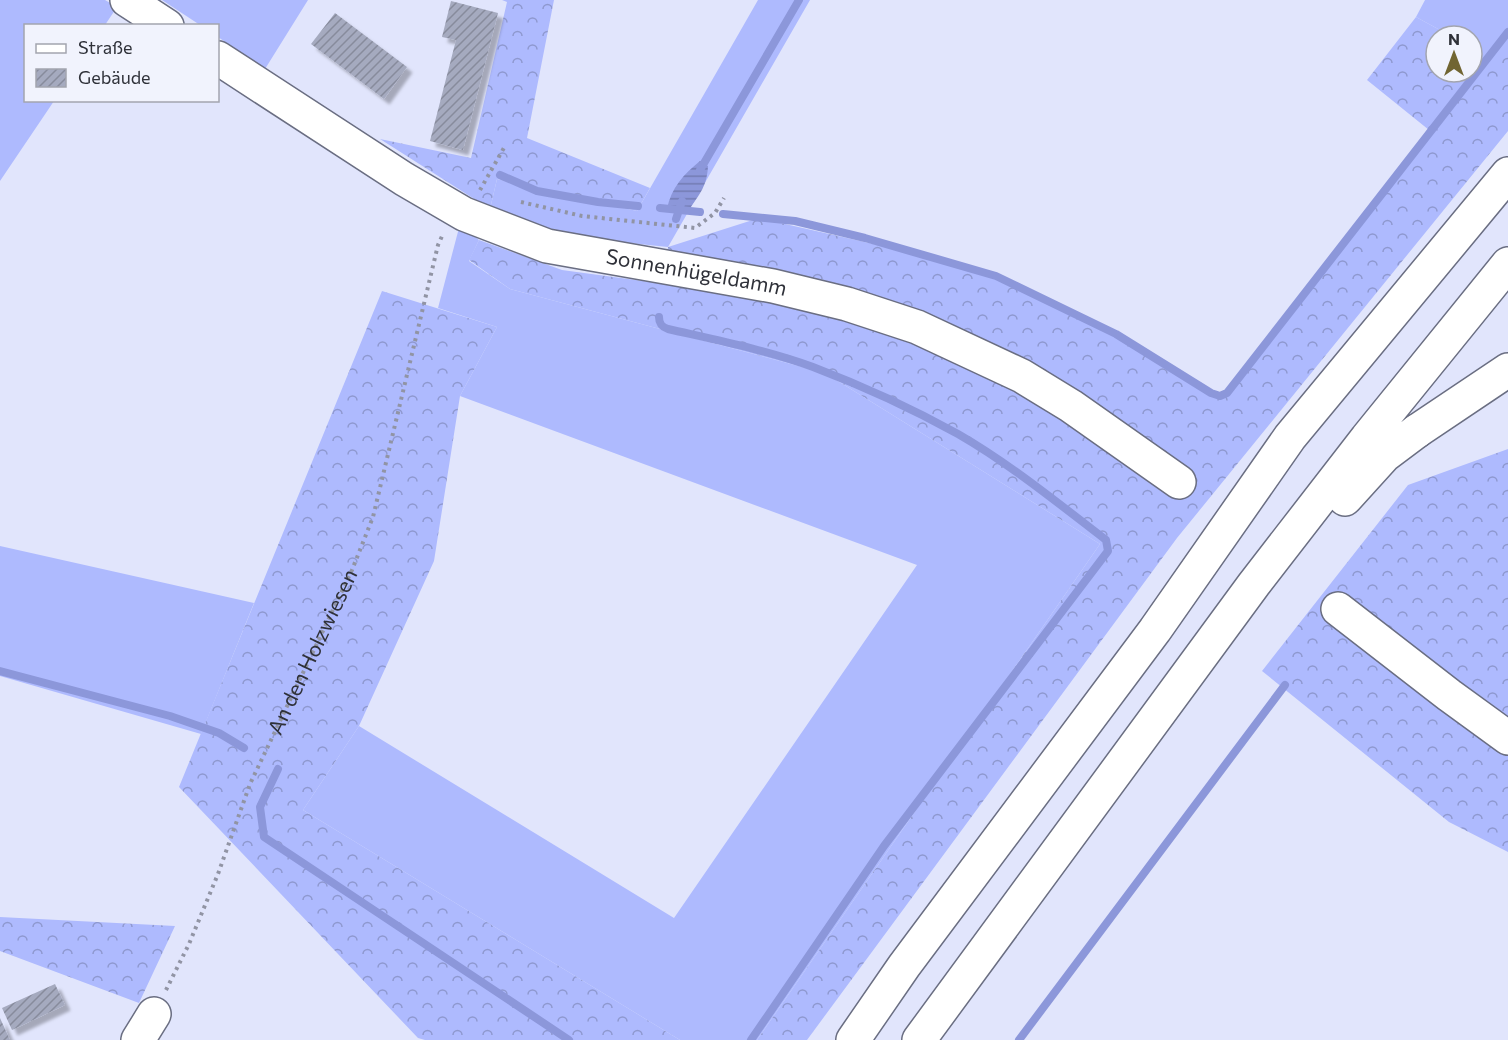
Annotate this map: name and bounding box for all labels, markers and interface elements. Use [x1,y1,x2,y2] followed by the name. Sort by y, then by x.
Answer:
[24,24,219,102] legend
[1424,24,1484,84] north arrow
[1448,29,1460,48] text: N
[78,36,133,58] text: Straße
[78,66,151,88] text: Gebäude
[604,243,790,300] street label: Sonnenhügeldamm
[262,565,362,738] street label: An den Holzwiesen

